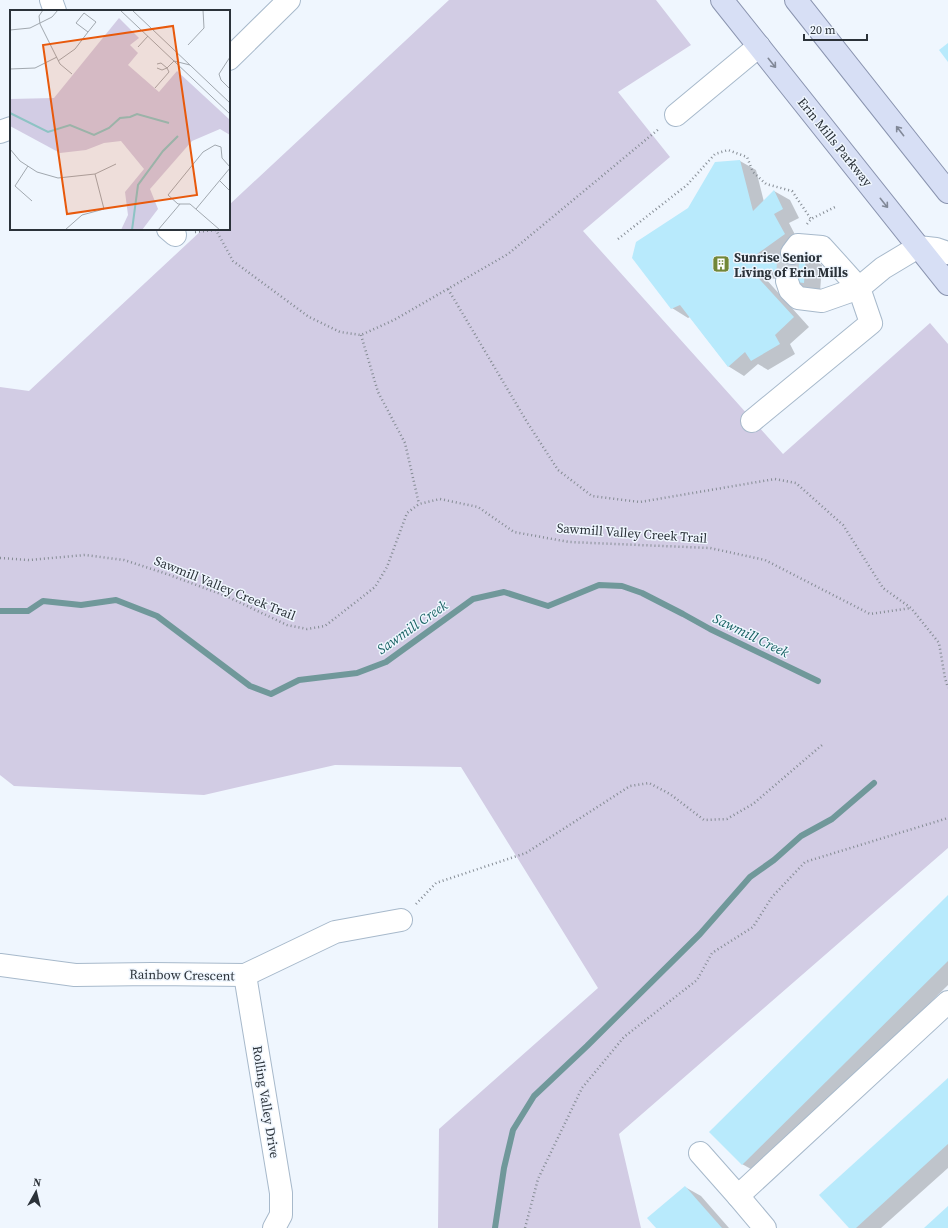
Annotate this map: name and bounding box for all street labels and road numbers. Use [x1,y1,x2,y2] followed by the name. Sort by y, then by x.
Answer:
[794,94,876,190] street label: Erin Mills Parkway
[556,519,708,547] street label: Sawmill Valley Creek Trail
[152,552,298,624] street label: Sawmill Valley Creek Trail
[129,966,236,984] street label: Rainbow Crescent
[249,1044,283,1160] street label: Rolling Valley Drive

